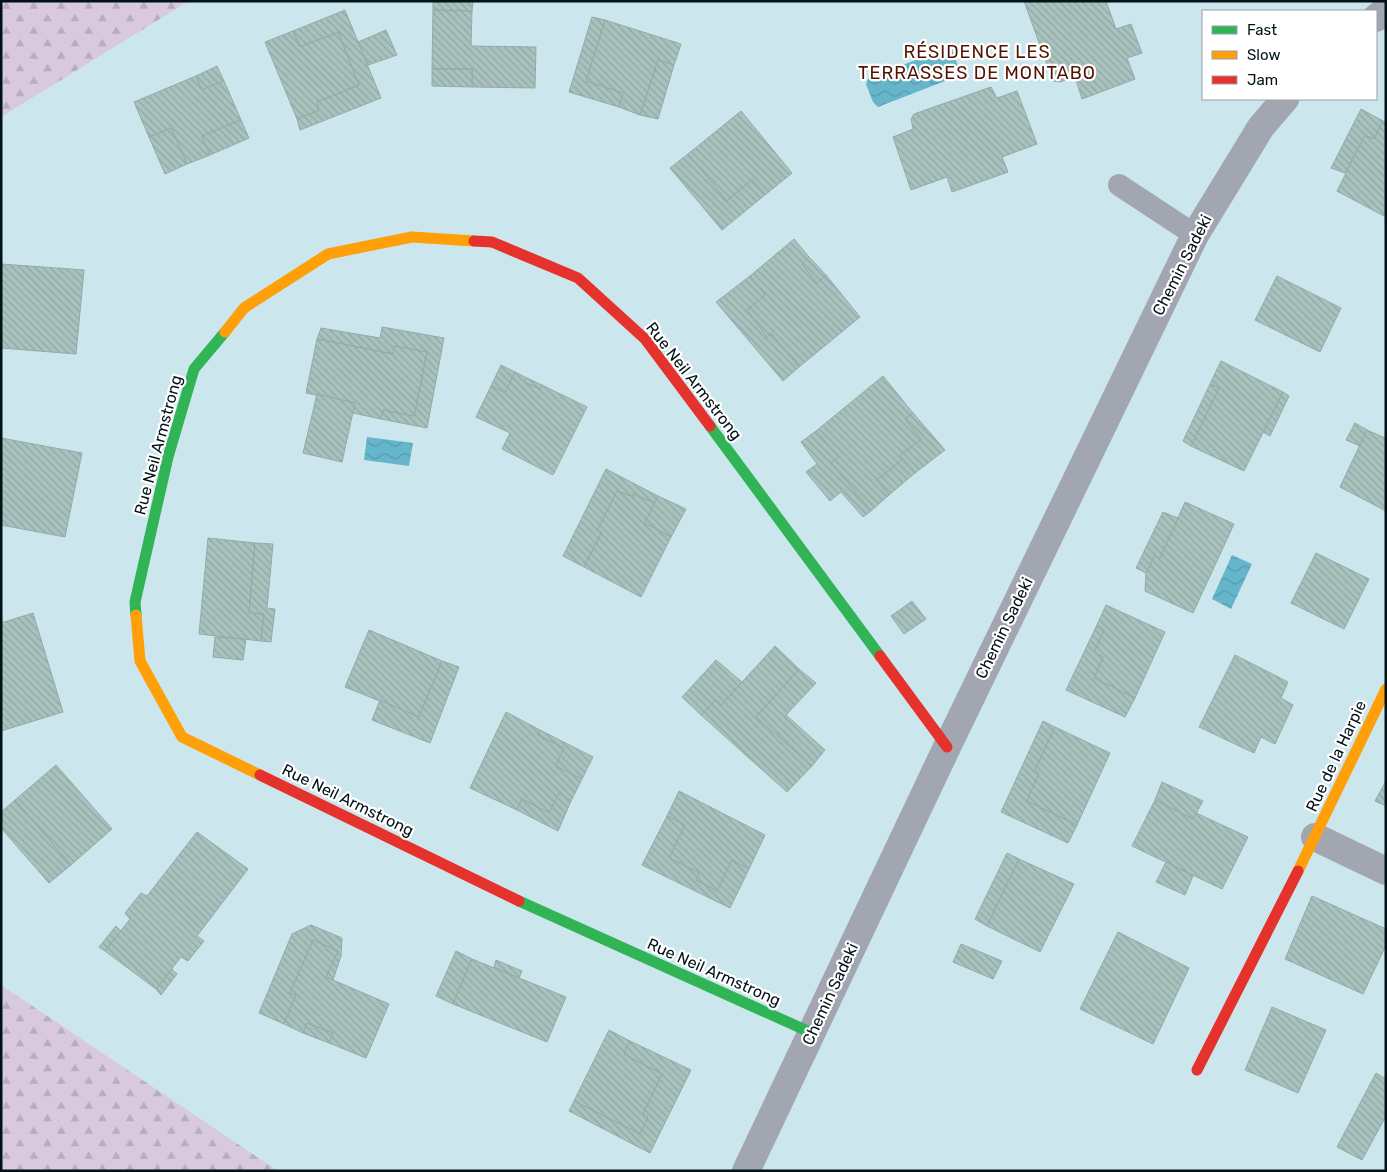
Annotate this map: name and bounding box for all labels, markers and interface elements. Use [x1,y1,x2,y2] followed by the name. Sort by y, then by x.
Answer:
[1202,10,1377,100] legend
[1247,21,1277,39] text: Fast
[858,41,1096,84] district label: RÉSIDENCE LES TERRASSES DE MONTABO
[1247,46,1280,64] text: Slow
[1247,71,1278,89] text: Jam
[1148,211,1216,319] street label: Chemin Sadeki
[642,318,746,444] street label: Rue Neil Armstrong
[130,373,186,517] street label: Rue Neil Armstrong
[971,574,1037,682] street label: Chemin Sadeki
[1302,697,1370,815] street label: Rue de la Harpie
[279,760,417,840] street label: Rue Neil Armstrong
[644,934,784,1010] street label: Rue Neil Armstrong
[798,940,862,1048] street label: Chemin Sadeki

